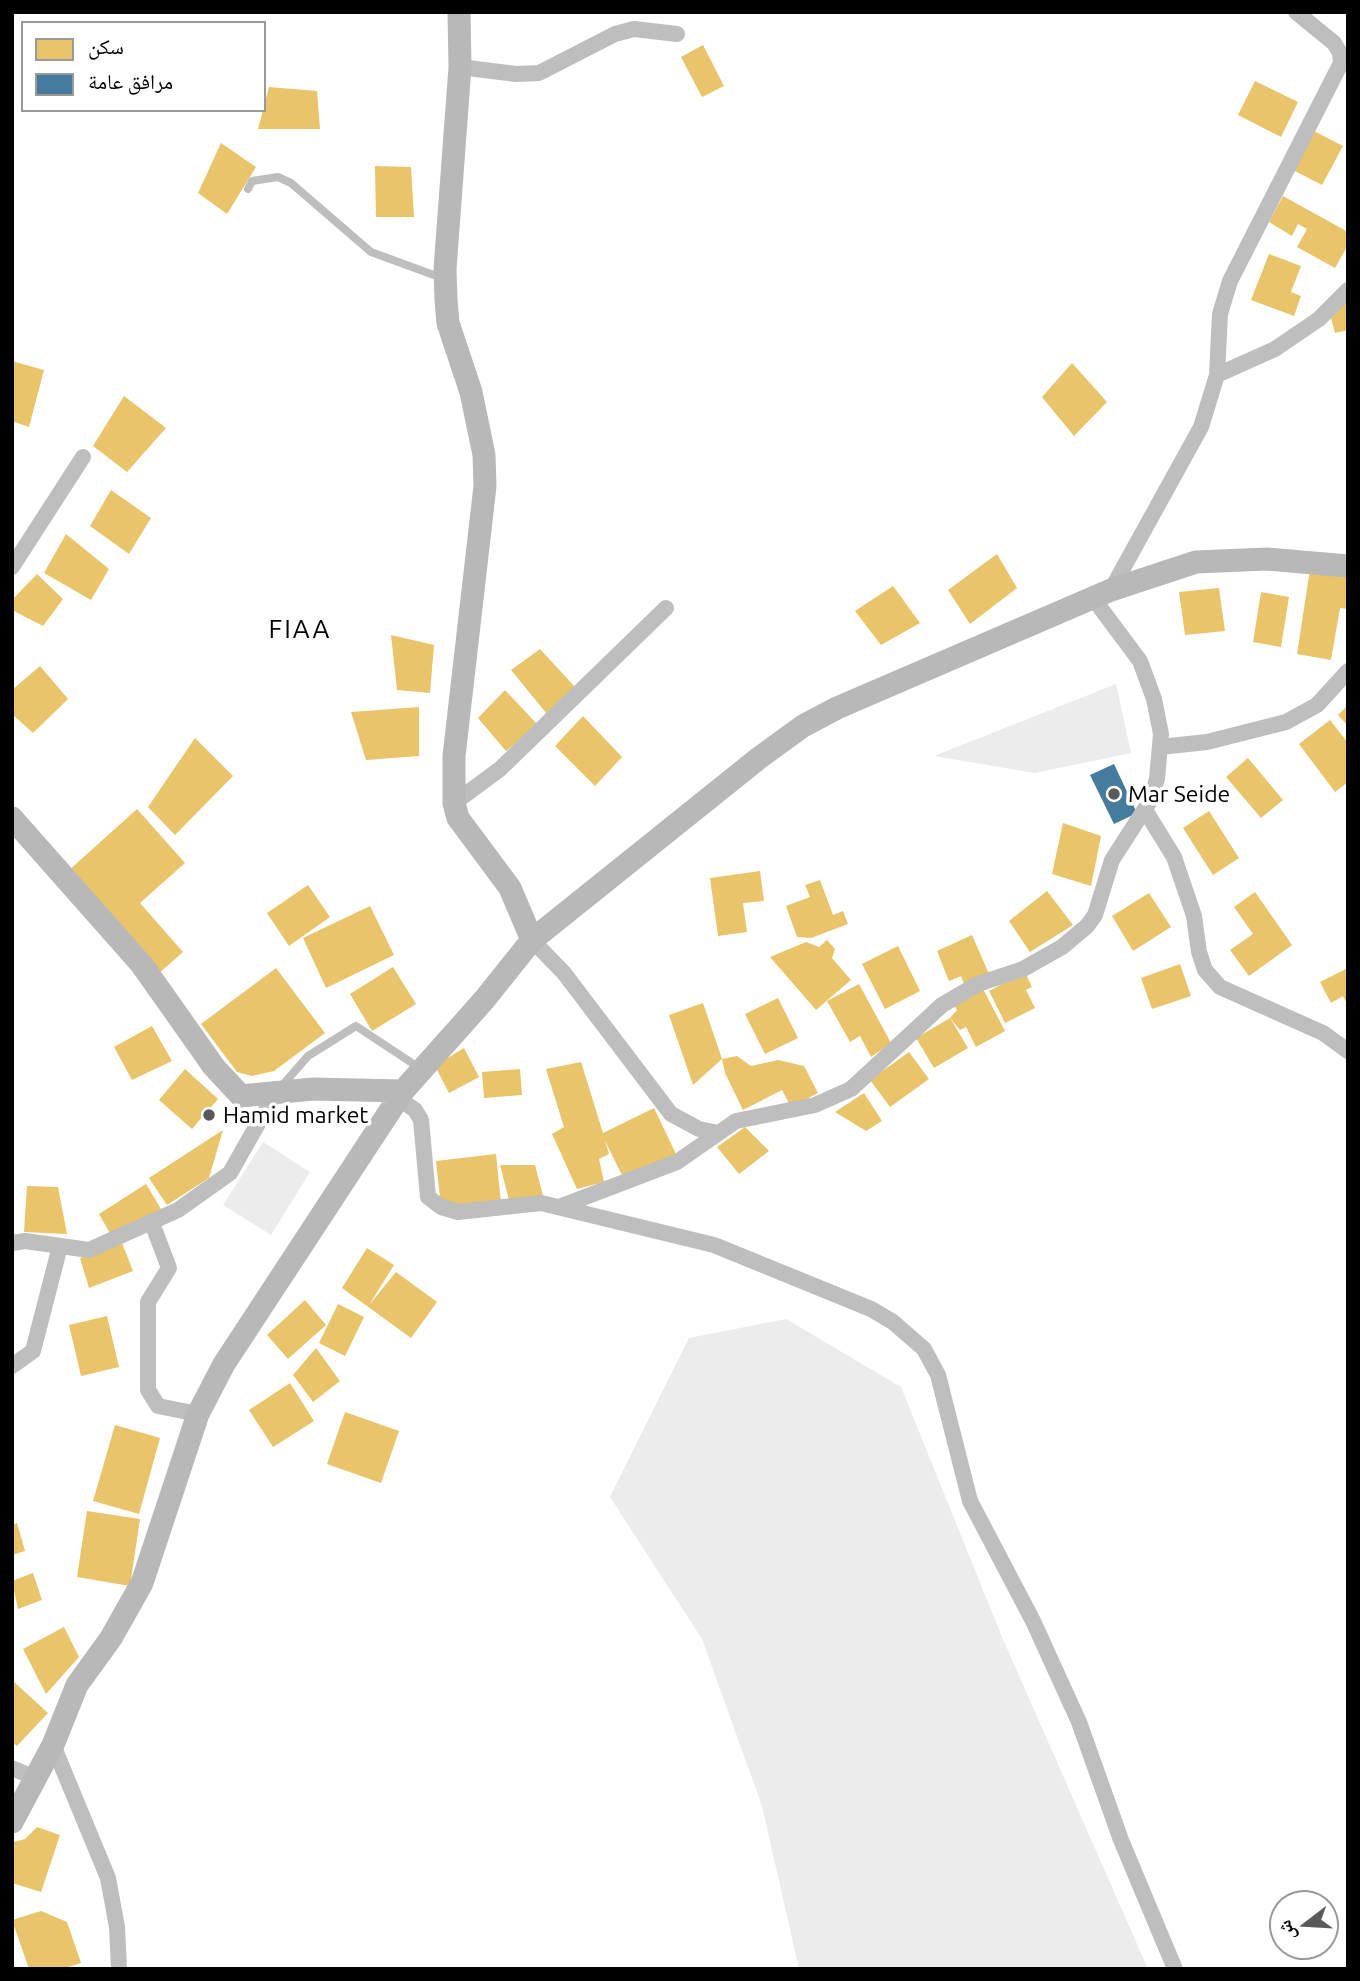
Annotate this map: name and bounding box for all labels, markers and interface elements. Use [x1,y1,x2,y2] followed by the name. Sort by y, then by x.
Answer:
[21,21,266,112] legend
[88,34,124,58] text: سكن
[88,69,173,93] text: مرافق عامة
[269,613,331,645] district label: FIAA
[1128,780,1230,808] place label: Mar Seide
[1106,786,1122,802] marker: Mar Seide
[223,1101,368,1129] place label: Hamid market
[201,1107,217,1123] marker: Hamid market
[1269,1890,1339,1960] north arrow
[1272,1918,1299,1943] text: ش

